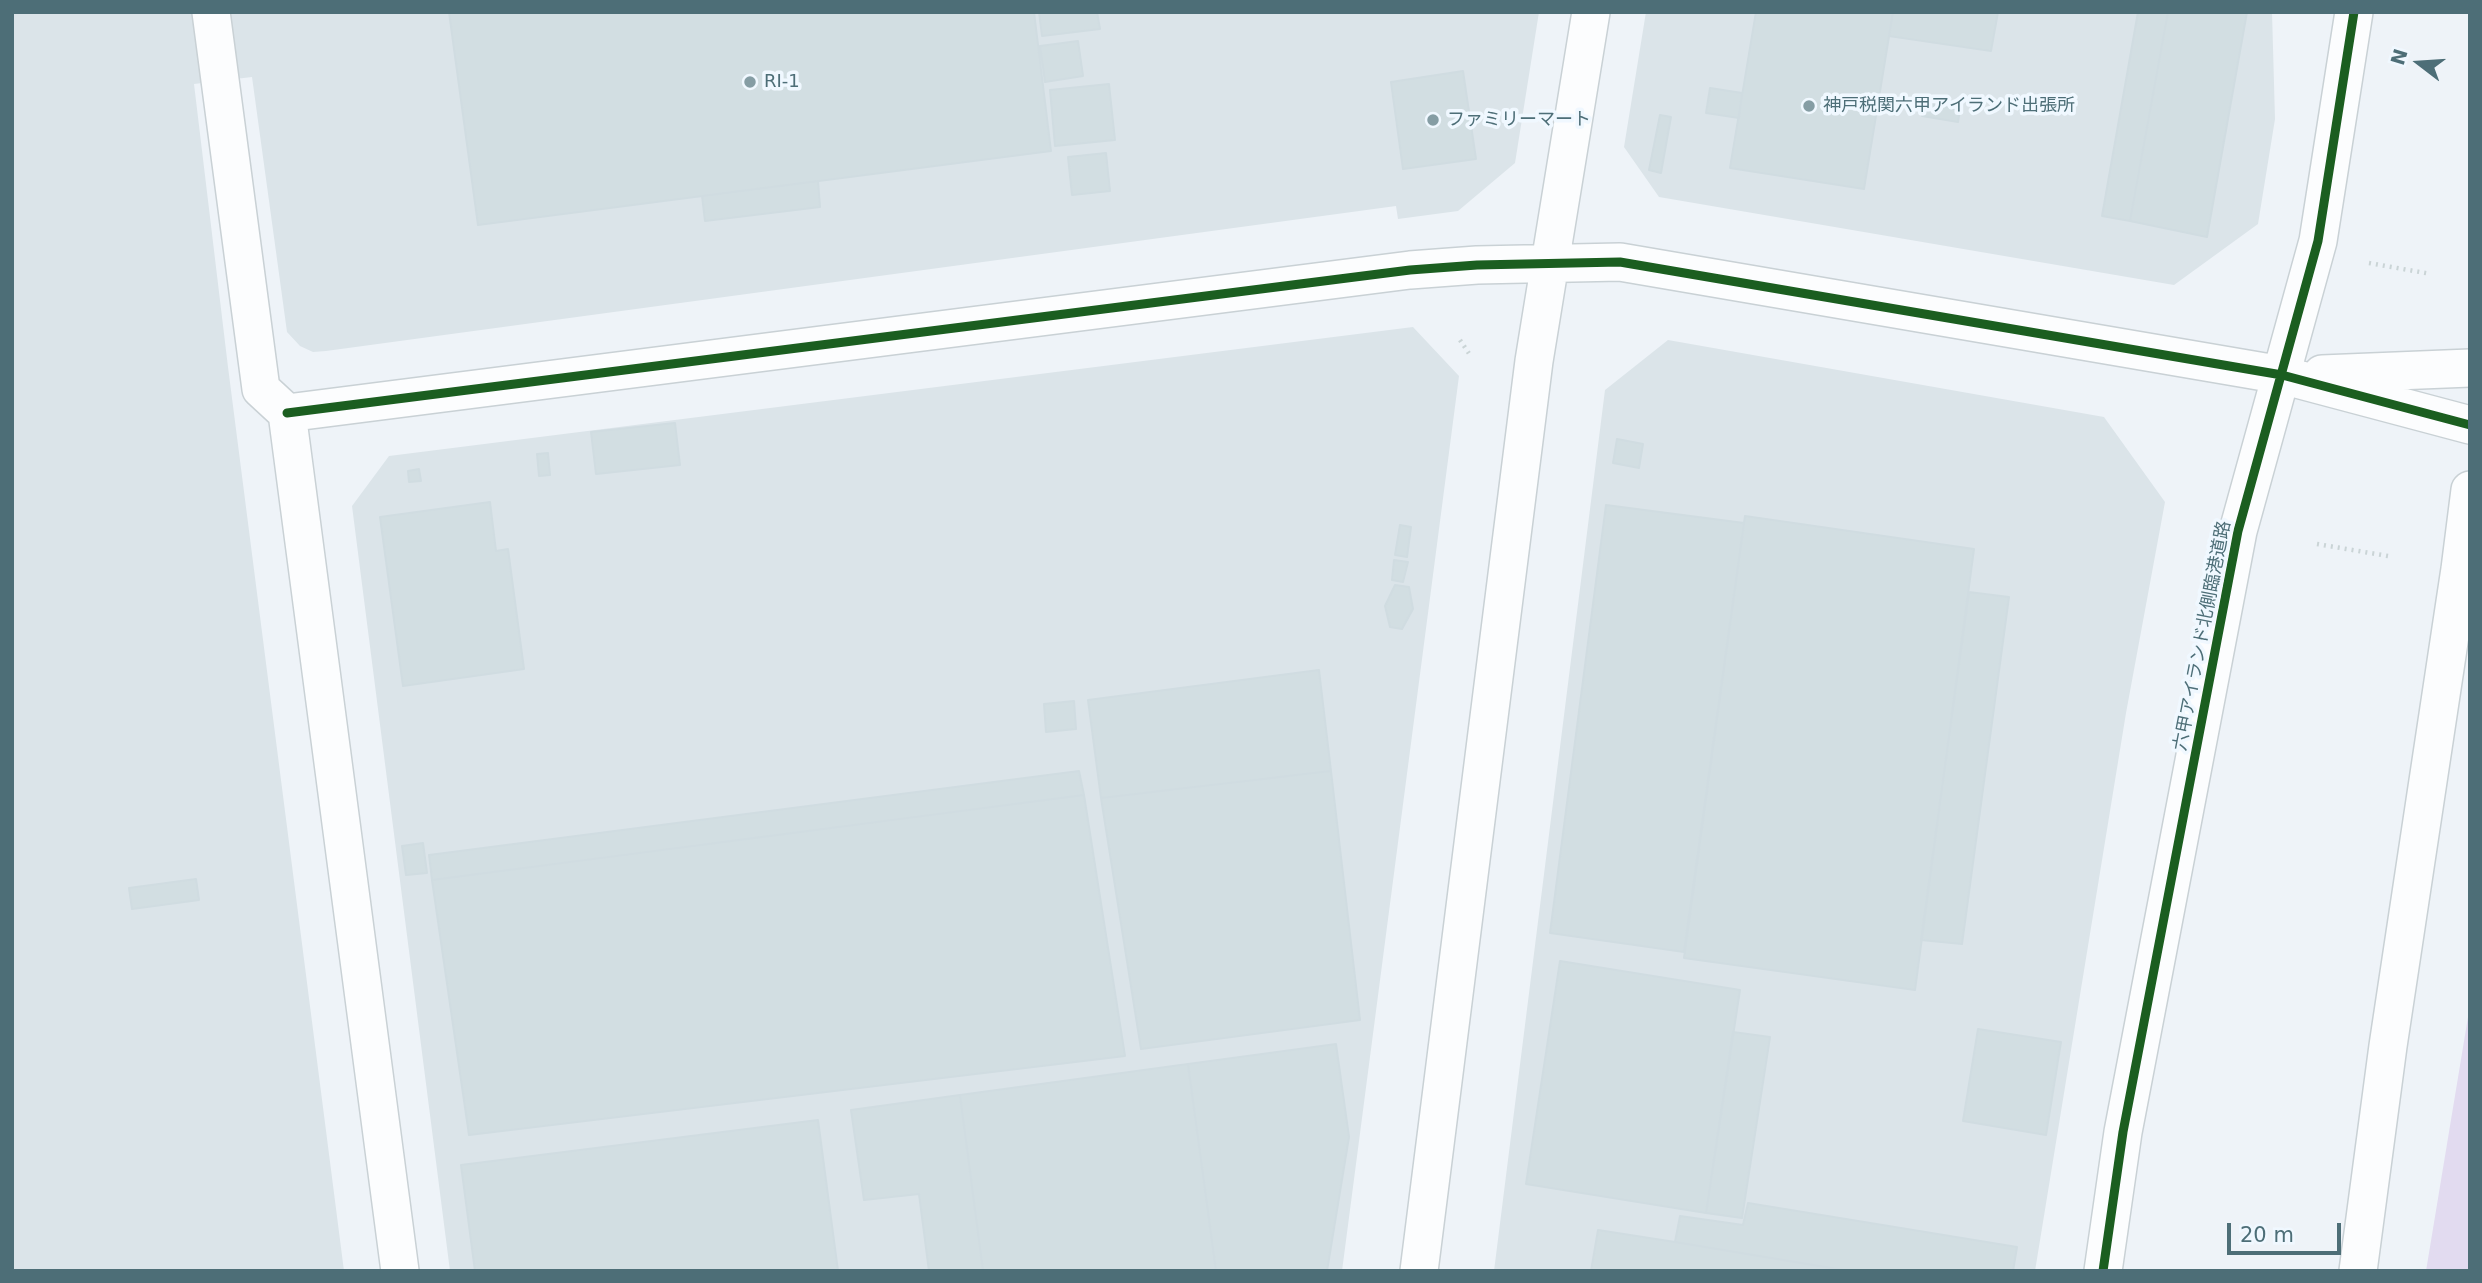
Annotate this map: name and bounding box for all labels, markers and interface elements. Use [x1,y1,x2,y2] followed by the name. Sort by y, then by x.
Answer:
[2384,28,2454,98] north arrow
[2386,46,2412,68] text: N
[764,71,800,93] place label: RI-1
[742,74,758,90] marker: RI-1
[1823,95,2075,117] place label: 神戸税関六甲アイランド出張所
[1801,98,1817,114] marker: 神戸税関六甲アイランド出張所
[1447,109,1591,131] place label: ファミリーマート
[1425,112,1441,128] marker: ファミリーマート
[2170,519,2236,753] street label: 六甲アイランド北側臨港道路
[2230,1210,2344,1254] scale bar
[2240,1223,2294,1247] text: 20 m

